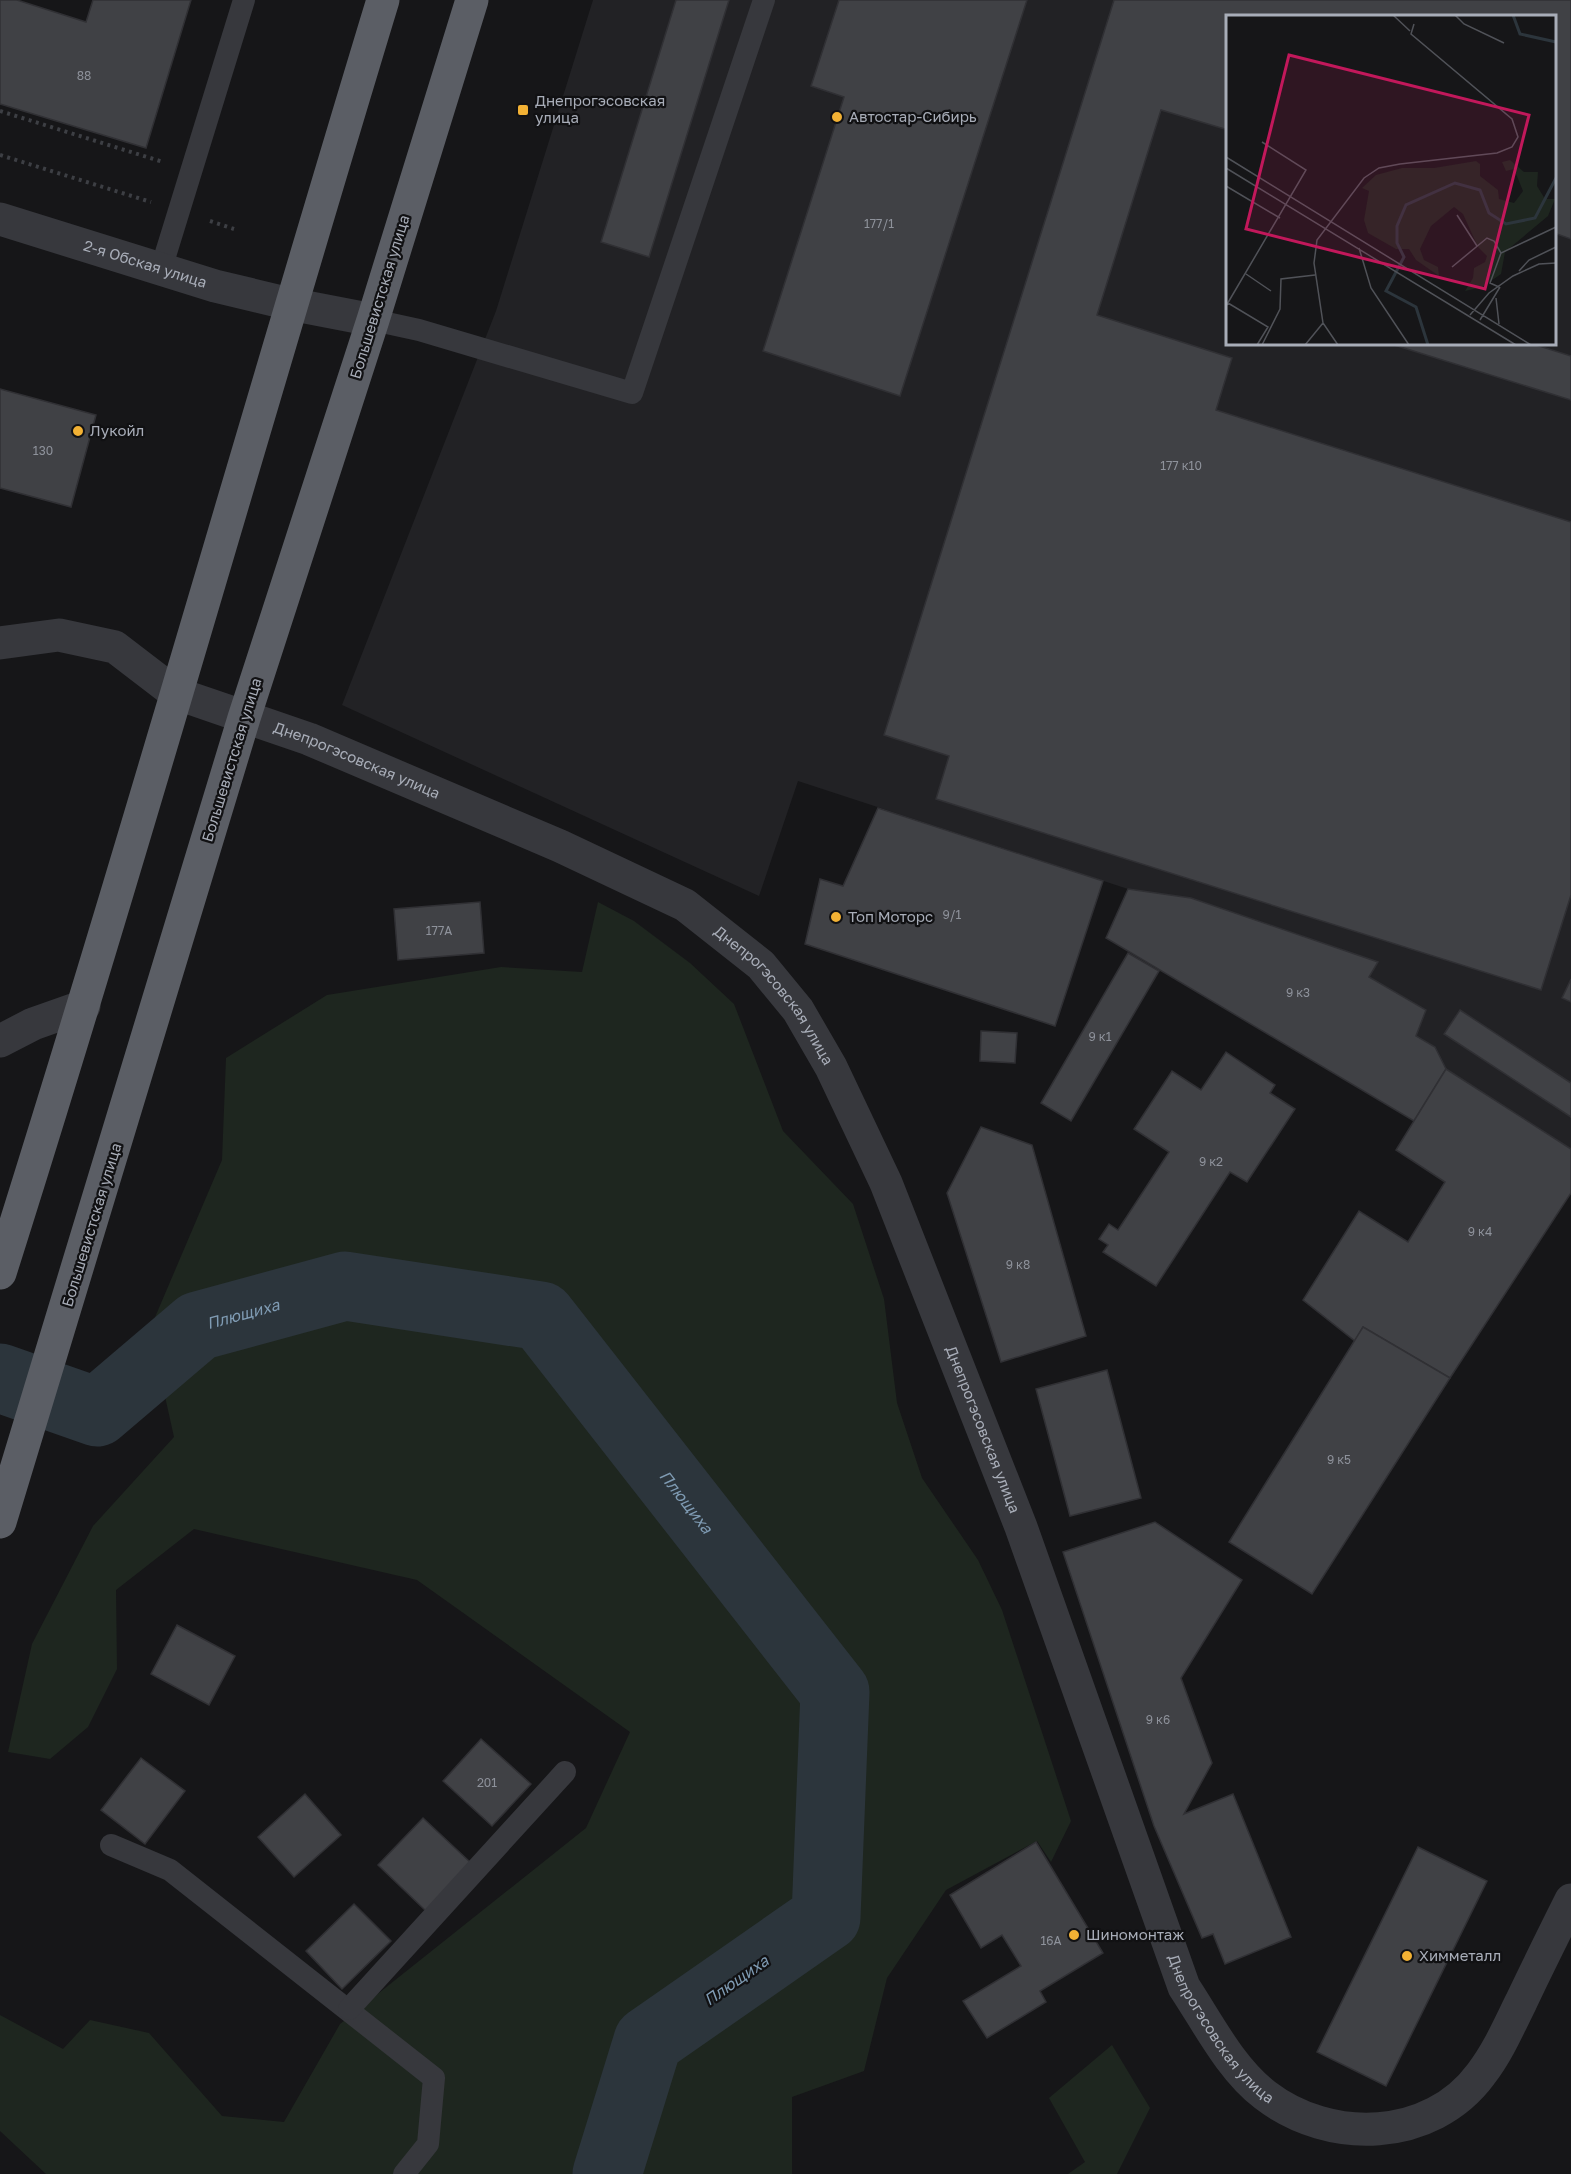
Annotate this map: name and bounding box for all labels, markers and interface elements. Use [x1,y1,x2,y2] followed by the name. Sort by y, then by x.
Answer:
[1226,15,1556,345] inset map
[77,68,91,83] house number: 88
[535,91,665,126] place label: Днепрогэсовская улица
[516,103,530,117] marker: Днепрогэсовская улица
[849,107,977,125] place label: Автостар-Сибирь
[830,110,844,124] marker: Автостар-Сибирь
[345,212,413,381] street label: Большевистская улица
[864,216,894,231] house number: 177/1
[82,236,209,291] street label: 2-я Обская улица
[90,421,144,439] place label: Лукойл
[71,424,85,438] marker: Лукойл
[33,443,53,458] house number: 130
[1160,458,1202,473] house number: 177 к10
[197,675,265,844] street label: Большевистская улица
[272,718,443,802] street label: Днепрогэсовская улица
[848,907,933,925] place label: Топ Моторс
[943,907,962,922] house number: 9/1
[829,910,843,924] marker: Топ Моторс
[711,921,838,1068] street label: Днепрогэсовская улица
[426,923,452,938] house number: 177А
[1286,985,1310,1000] house number: 9 к3
[1089,1029,1112,1044] house number: 9 к1
[57,1140,125,1309] street label: Большевистская улица
[1199,1154,1223,1169] house number: 9 к2
[1468,1224,1492,1239] house number: 9 к4
[1006,1257,1030,1272] house number: 9 к8
[204,1294,283,1333] water label: Плющиха
[943,1343,1025,1515] street label: Днепрогэсовская улица
[1327,1452,1351,1467] house number: 9 к5
[655,1466,718,1538] water label: Плющиха
[1146,1712,1170,1727] house number: 9 к6
[477,1775,497,1790] house number: 201
[1086,1925,1184,1943] place label: Шиномонтаж
[1067,1928,1081,1942] marker: Шиномонтаж
[1040,1933,1062,1948] house number: 16А
[1419,1946,1501,1964] place label: Химметалл
[1400,1949,1414,1963] marker: Химметалл
[700,1950,773,2010] water label: Плющиха
[1165,1952,1278,2107] street label: Днепрогэсовская улица

